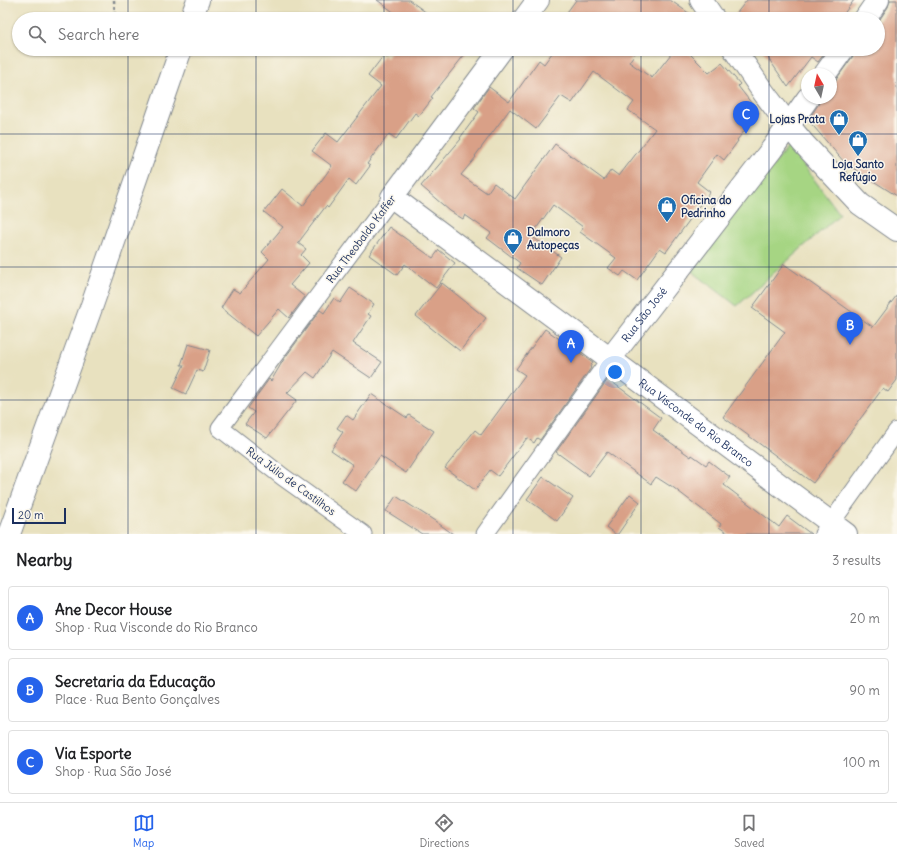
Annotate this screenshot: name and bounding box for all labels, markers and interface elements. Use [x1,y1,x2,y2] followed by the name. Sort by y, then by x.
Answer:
[12,12,885,56] search box
[26,23,48,45] icon: search
[58,25,139,44] text: Search here
[801,68,837,104] north arrow
[733,101,759,134] pin: C
[828,108,850,136] shop icon: Lojas Prata
[769,112,826,126] place label: Lojas Prata
[847,129,869,157] shop icon: Loja Santo Refúgio
[832,157,884,185] place label: Loja Santo Refúgio
[323,192,399,286] street label: Rua Theobaldo Kaffer
[681,193,732,220] place label: Oficina do Pedrinho
[656,195,678,223] shop icon: Oficina do Pedrinho
[527,225,579,253] place label: Dalmoro Autopeças
[502,227,524,255] shop icon: Dalmoro Autopeças
[618,284,670,345] street label: Rua São José
[837,312,863,345] pin: B
[558,330,584,363] pin: A
[605,362,625,382] your location
[636,376,756,470] street label: Rua Visconde do Rio Branco
[243,444,339,518] street label: Rua Júlio de Castilhos
[12,506,66,525] scale bar
[18,508,44,522] text: 20 m
[16,549,72,571] text: Nearby
[832,552,881,569] text: 3 results
[55,600,172,619] text: Ane Decor House
[26,610,34,627] text: A
[850,610,880,627] text: 20 m
[55,619,258,636] text: Shop · Rua Visconde do Rio Branco
[55,672,216,691] text: Secretaria da Educação
[26,682,34,699] text: B
[849,682,880,699] text: 90 m
[55,691,220,708] text: Place · Rua Bento Gonçalves
[55,744,132,763] text: Via Esporte
[26,754,34,771] text: C
[843,754,880,771] text: 100 m
[55,763,172,780] text: Shop · Rua São José
[133,812,155,850] tab: Map
[420,812,469,850] tab: Directions
[734,812,764,850] tab: Saved

